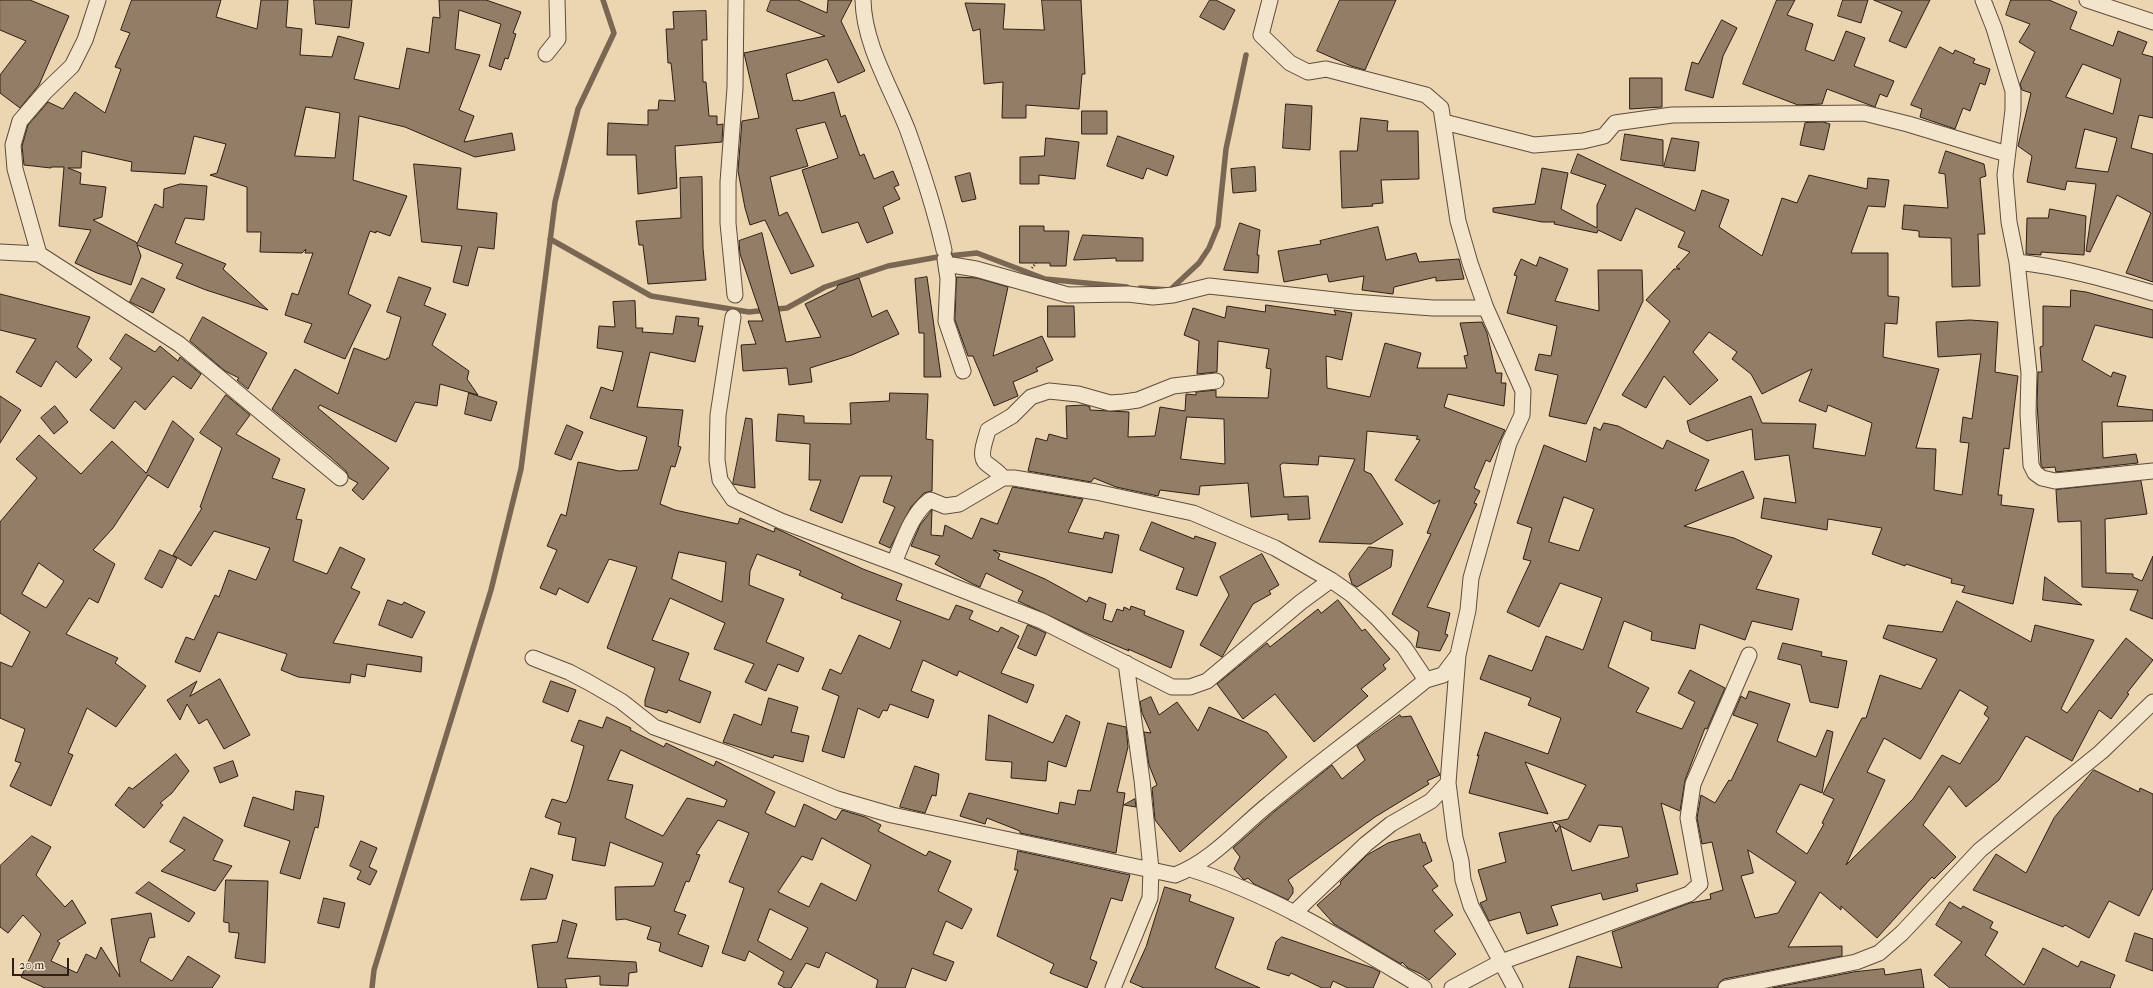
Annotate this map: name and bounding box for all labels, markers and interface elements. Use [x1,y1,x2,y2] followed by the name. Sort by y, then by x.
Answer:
[14,950,71,976] scale bar
[19,958,44,972] text: 20 m

